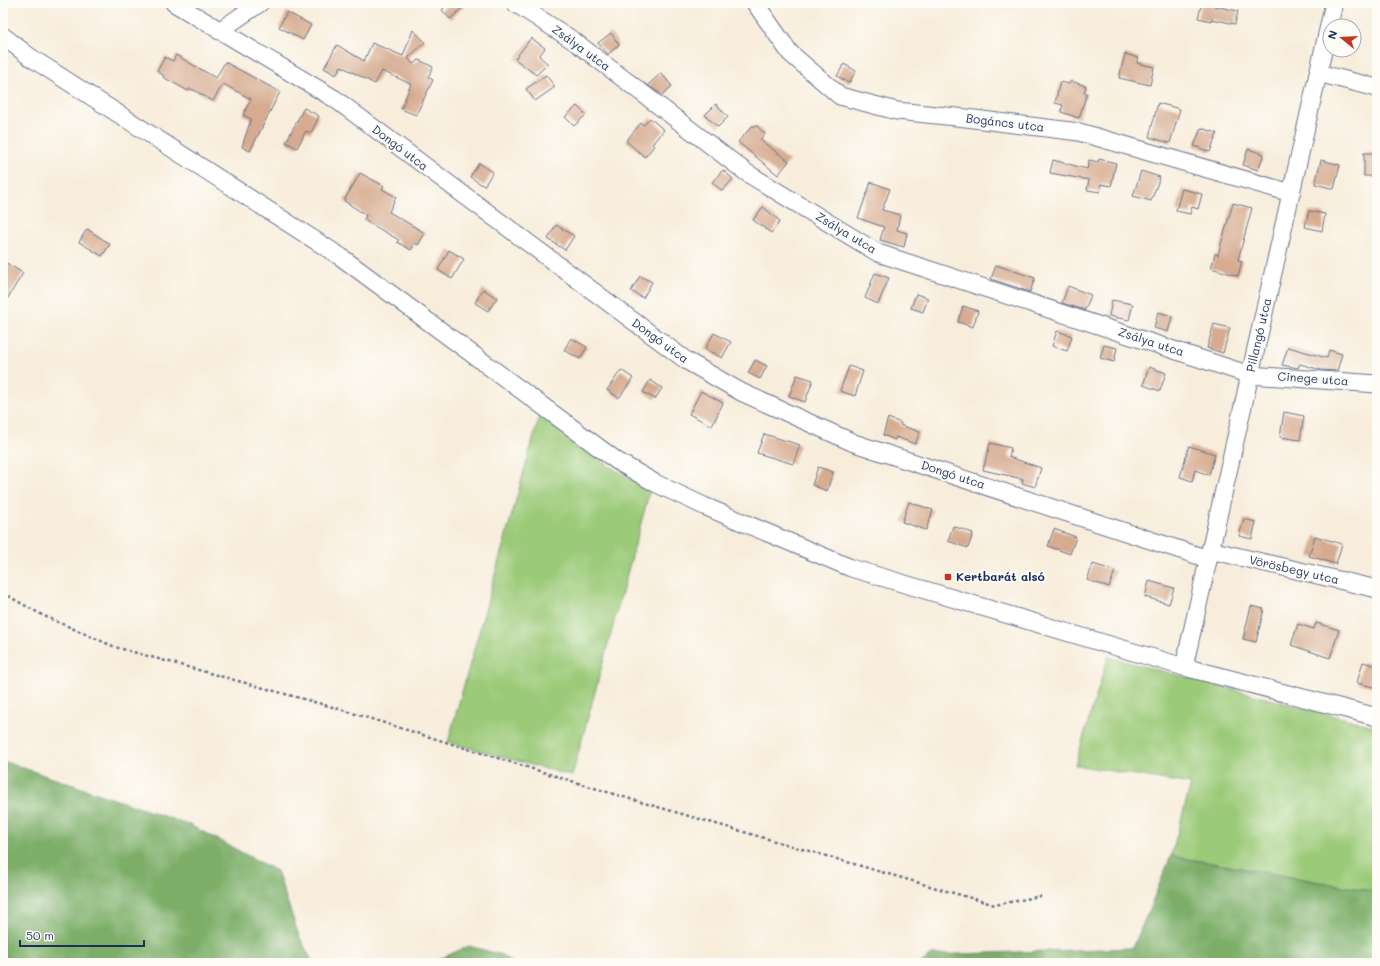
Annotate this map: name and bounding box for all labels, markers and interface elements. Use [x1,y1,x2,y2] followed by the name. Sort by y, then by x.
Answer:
[1322,18,1362,58] north arrow
[549,21,614,74] street label: Zsálya utca
[1324,28,1340,41] text: N
[965,109,1045,135] street label: Bogáncs utca
[369,121,432,174] street label: Dongó utca
[813,208,880,257] street label: Zsálya utca
[1242,296,1274,373] street label: Pillangó utca
[629,314,692,366] street label: Dongó utca
[1116,323,1186,359] street label: Zsálya utca
[1277,368,1349,388] street label: Cinege utca
[919,456,987,492] street label: Dongó utca
[1248,551,1341,587] street label: Vörösbegy utca
[956,568,1045,584] place label: Kertbarát alsó
[943,572,953,582] marker: Kertbarát alsó
[20,922,144,948] scale bar
[26,927,54,943] text: 50 m

